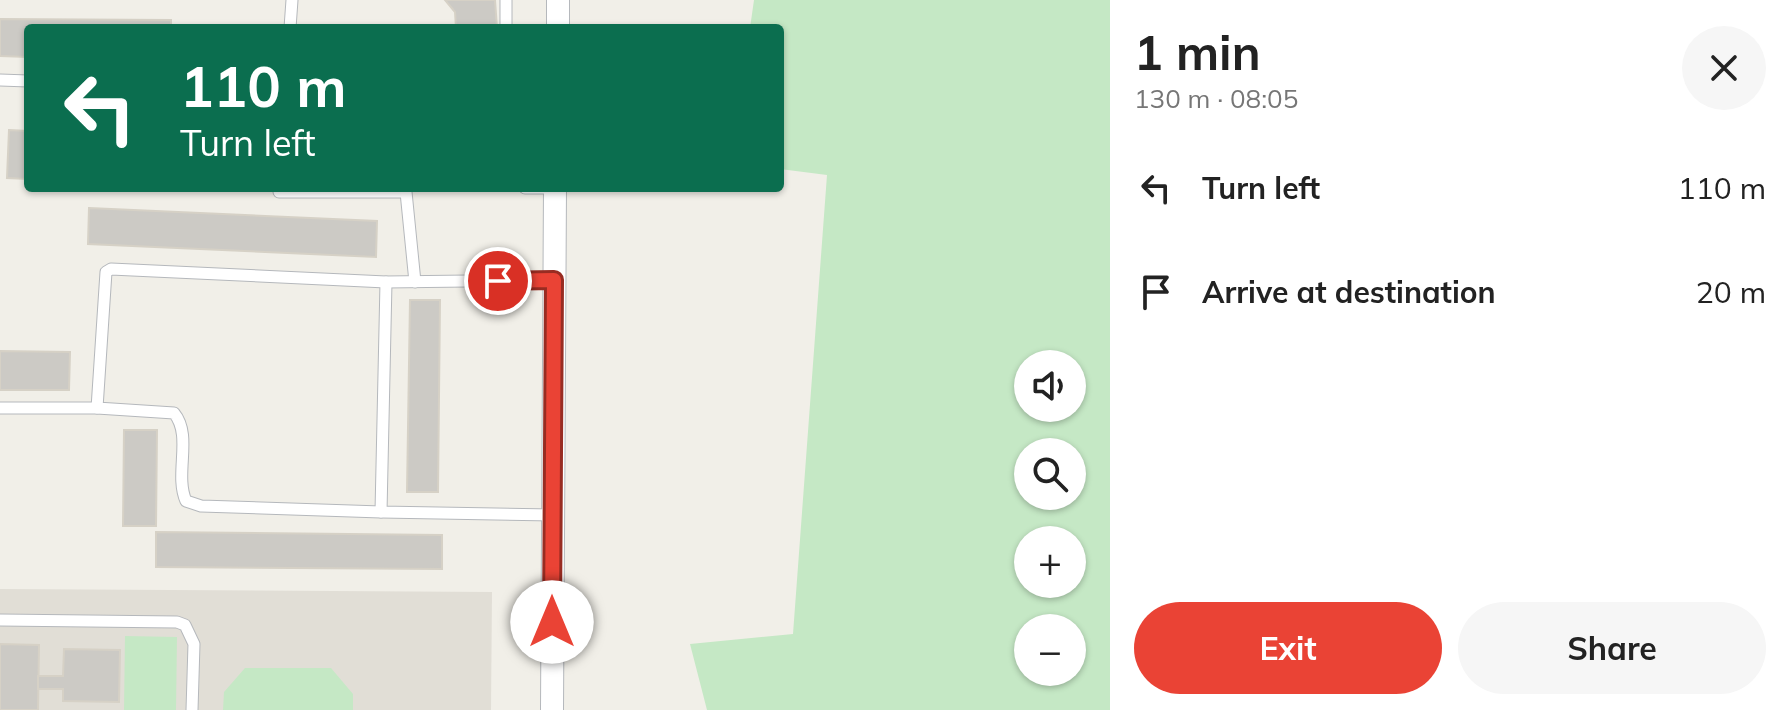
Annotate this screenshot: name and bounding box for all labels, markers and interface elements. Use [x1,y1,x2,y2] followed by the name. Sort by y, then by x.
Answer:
[1134,22,1261,82] text: 1 min
[1682,26,1766,110] button: close
[180,51,347,121] text: 110 m
[48,56,152,160] icon: left
[1134,82,1298,115] text: 130 m · 08:05
[180,120,316,165] text: Turn left
[1134,166,1178,210] icon: left
[1202,169,1320,207] text: Turn left
[1678,169,1766,207] text: 110 m
[464,247,532,315] pin
[476,259,520,303] icon: arrive
[1134,270,1178,314] icon: arrive
[1202,273,1496,311] text: Arrive at destination
[1696,273,1766,311] text: 20 m
[1014,350,1086,686] map controls
[1014,350,1086,422] button: sound
[1014,438,1086,510] button: search
[1014,526,1086,598] button: +
[510,580,594,664] position arrow
[1134,602,1442,694] button: Exit
[1458,602,1766,694] button: Share
[1014,614,1086,686] button: −

